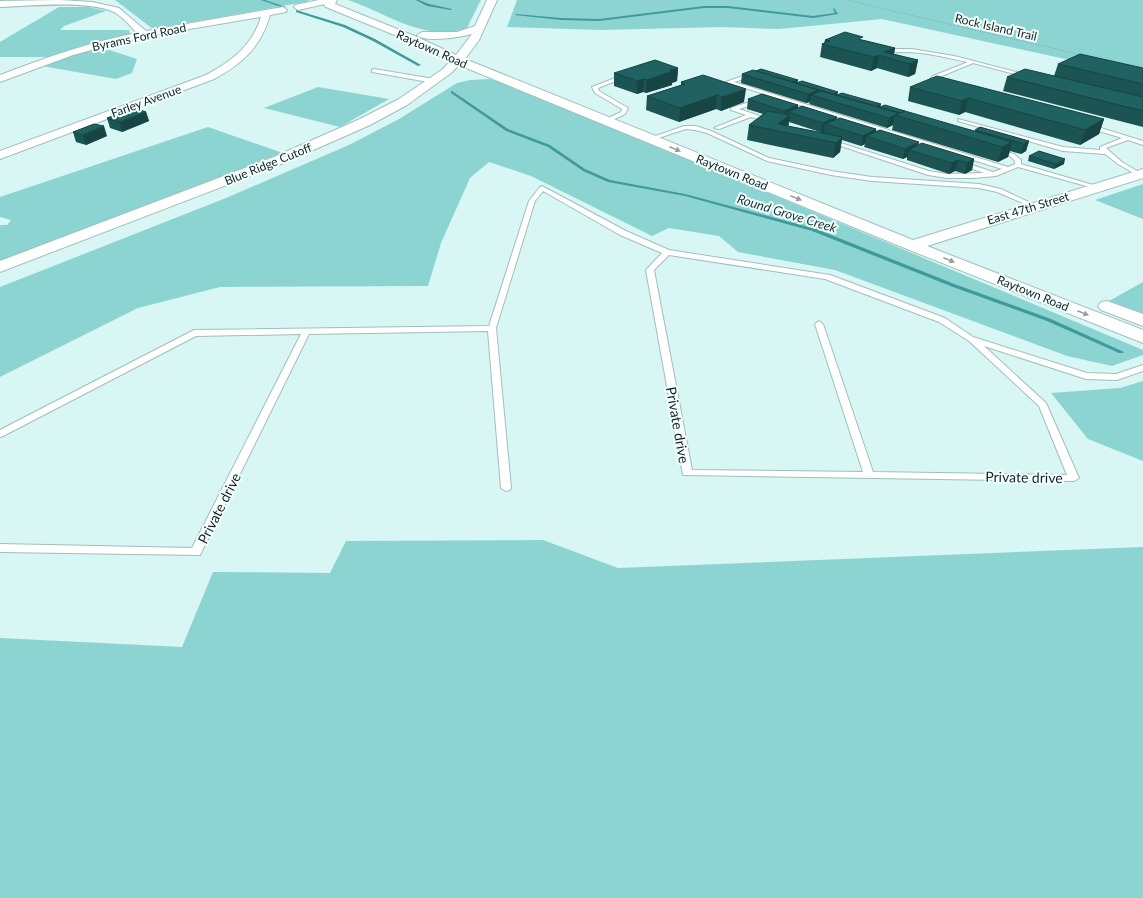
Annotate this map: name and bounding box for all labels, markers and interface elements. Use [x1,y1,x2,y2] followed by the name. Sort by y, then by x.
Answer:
[953,10,1039,44] street label: Rock Island Trail
[91,20,187,54] street label: Byrams Ford Road
[394,27,470,71] street label: Raytown Road
[109,81,183,121] street label: Farley Avenue
[222,140,314,188] street label: Blue Ridge Cutoff
[670,146,682,152] one-way arrow
[694,151,770,193] street label: Raytown Road
[985,188,1071,228] street label: East 47th Street
[735,190,840,236] water label: Round Grove Creek
[790,195,802,201] one-way arrow
[944,257,955,263] one-way arrow
[995,272,1071,314] street label: Raytown Road
[1078,310,1089,316] one-way arrow
[663,385,693,465] street label: Private drive
[985,468,1063,486] street label: Private drive
[194,470,244,546] street label: Private drive

